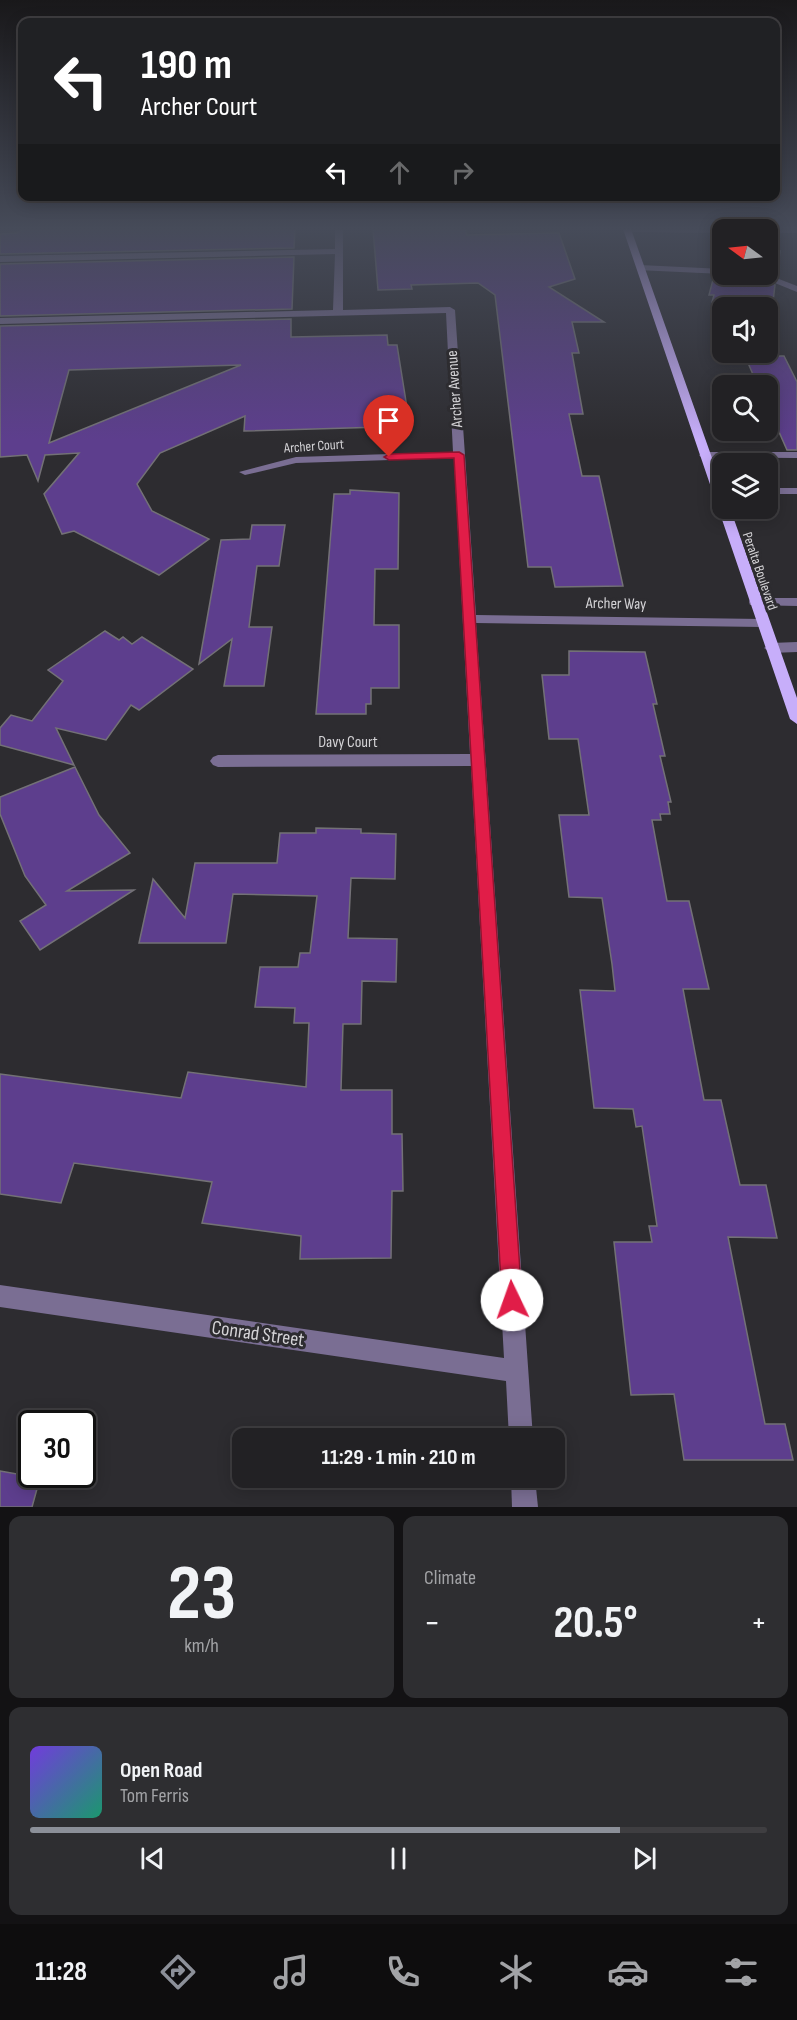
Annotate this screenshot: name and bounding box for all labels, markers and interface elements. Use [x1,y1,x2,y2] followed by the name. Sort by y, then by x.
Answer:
[141,40,232,91] text: 190 m
[42,42,120,120] icon: left
[141,91,257,123] text: Archer Court
[320,156,353,189] icon: left
[383,156,416,189] icon: ahead
[446,156,479,189] icon: right
[712,219,778,285] north arrow
[712,219,778,519] map controls
[712,297,778,363] button: sound
[443,350,467,429] street label: Archer Avenue
[712,375,778,441] button: search
[363,395,414,457] pin
[372,404,405,437] icon: arrive
[282,435,345,457] street label: Archer Court
[712,453,778,519] button: layers
[739,530,781,612] street label: Peralta Boulevard
[585,594,646,614] street label: Archer Way
[318,733,378,752] street label: Davy Court
[480,1268,544,1332] position arrow
[210,1316,306,1352] street label: Conrad Street
[18,1410,96,1488] speed limit sign: 30
[321,1444,476,1471] text: 11:29 · 1 min · 210 m
[167,1548,236,1641] text: 23
[424,1566,476,1590] text: Climate
[553,1596,638,1651] text: 20.5°
[424,1603,440,1643] text: −
[751,1603,767,1643] text: +
[184,1634,219,1658] text: km/h
[120,1757,202,1784] text: Open Road
[120,1784,189,1808] text: Tom Ferris
[136,1842,169,1875] icon: previous
[382,1842,415,1875] icon: pause
[628,1842,661,1875] icon: next
[157,1951,199,1993] icon: directions
[270,1951,312,1993] icon: music
[382,1951,424,1993] icon: phone
[495,1951,537,1993] icon: climate
[607,1951,649,1993] icon: car
[720,1951,762,1993] icon: filters
[35,1956,87,1988] text: 11:28

